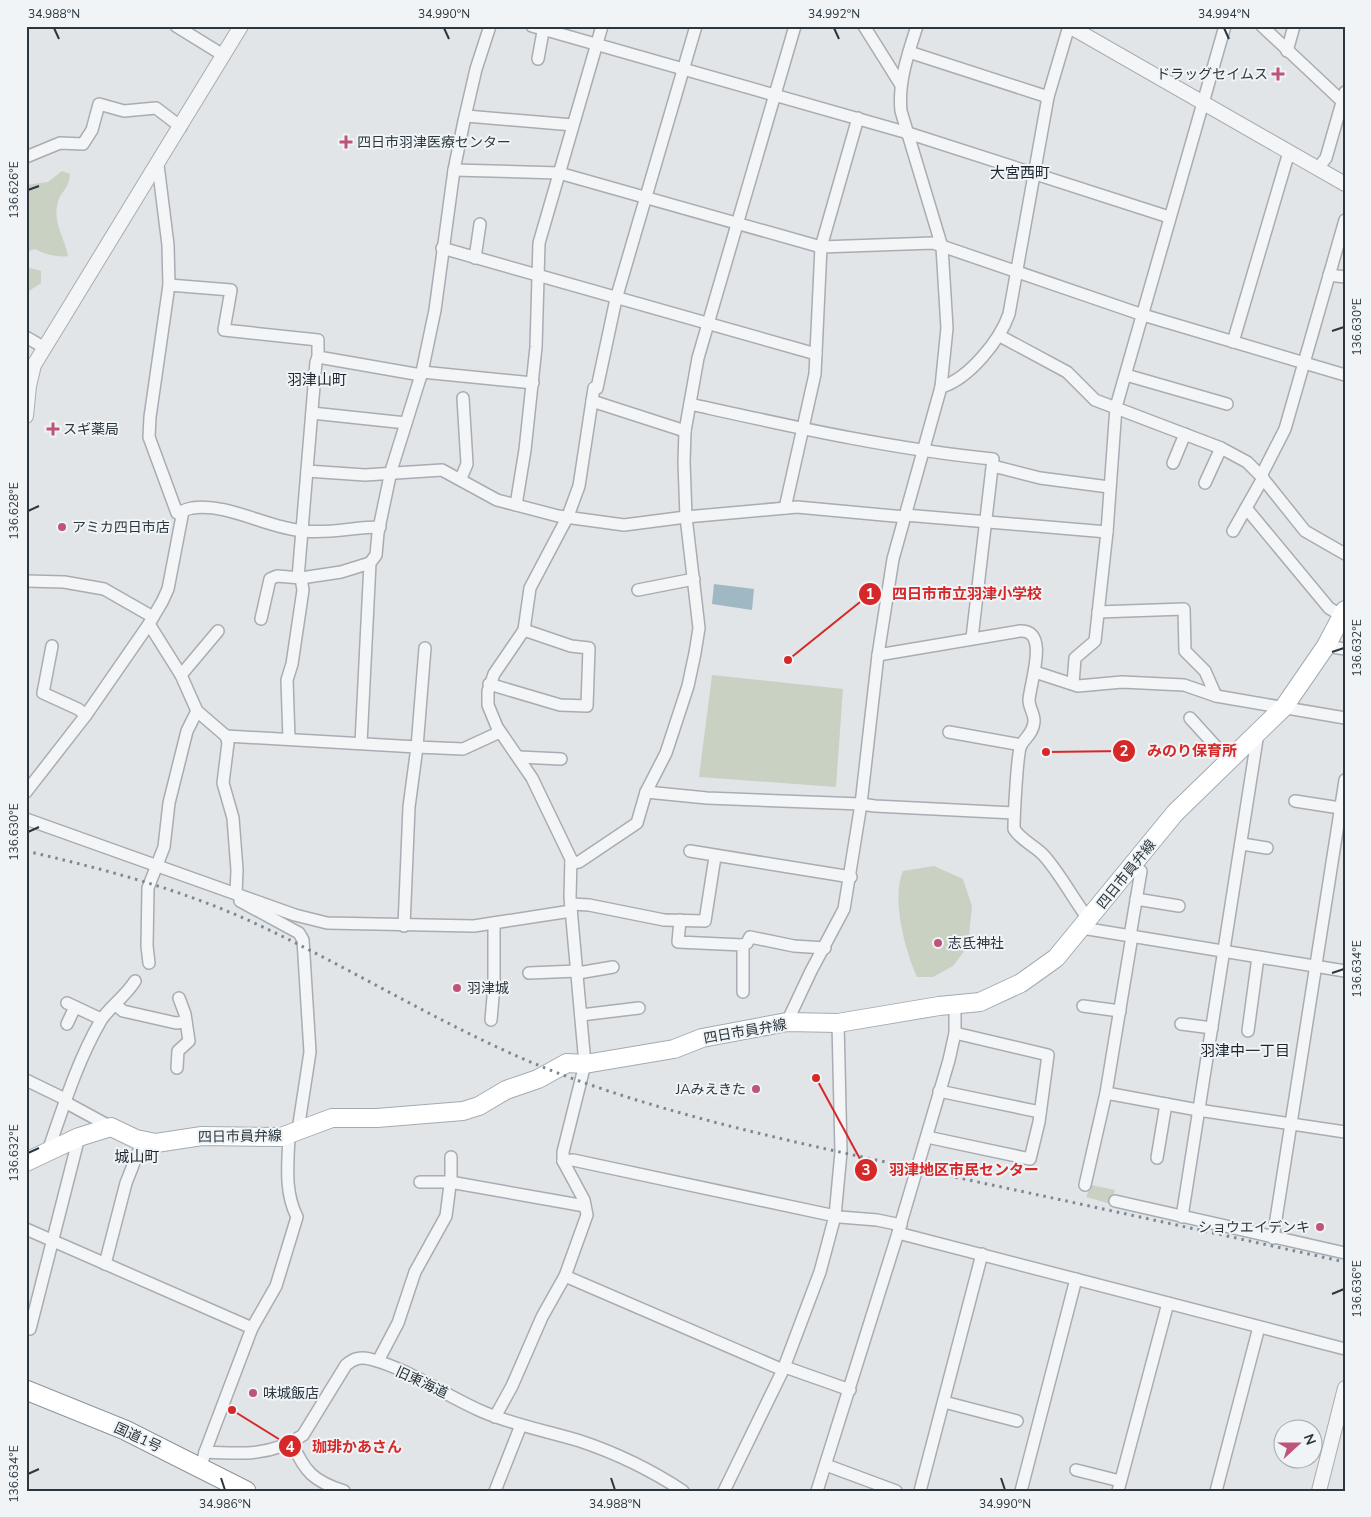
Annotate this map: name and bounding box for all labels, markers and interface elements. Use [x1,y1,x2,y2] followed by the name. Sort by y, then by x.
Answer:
[28,6,80,22] text: 34.988°N
[418,6,470,22] text: 34.990°N
[808,6,860,22] text: 34.992°N
[1198,6,1250,22] text: 34.994°N
[1156,65,1268,84] place label: ドラッグセイムス
[1272,68,1284,80] marker: ドラッグセイムス
[357,133,511,152] place label: 四日市羽津医療センター
[339,135,353,149] marker: 四日市羽津医療センター
[6,161,22,219] text: 136.626°E
[990,163,1050,183] district label: 大宮西町
[1349,298,1365,356] text: 136.630°E
[287,370,347,390] district label: 羽津山町
[63,420,119,439] place label: スギ薬局
[47,423,59,435] marker: スギ薬局
[6,482,22,540] text: 136.628°E
[72,518,170,537] place label: アミカ四日市店
[56,521,68,533] marker: アミカ四日市店
[857,579,1052,609] callout: 四日市市立羽津小学校
[865,584,875,604] text: 1
[892,584,1042,604] text: 四日市市立羽津小学校
[1349,619,1365,677] text: 136.632°E
[1112,736,1247,766] callout: みのり保育所
[1119,741,1129,761] text: 2
[1147,741,1237,761] text: みのり保育所
[6,803,22,861] text: 136.630°E
[1093,836,1160,913] street label: 四日市員弁線
[948,934,1004,953] place label: 志氐神社
[932,937,944,949] marker: 志氐神社
[1349,940,1365,998] text: 136.634°E
[467,979,509,998] place label: 羽津城
[451,982,463,994] marker: 羽津城
[702,1015,788,1048] street label: 四日市員弁線
[1200,1041,1290,1061] district label: 羽津中一丁目
[675,1080,746,1099] place label: JAみえきた
[750,1083,762,1095] marker: JAみえきた
[6,1124,22,1182] text: 136.632°E
[198,1126,282,1147] street label: 四日市員弁線
[114,1147,160,1167] district label: 城山町
[854,1155,1049,1185] callout: 羽津地区市民センター
[861,1160,871,1180] text: 3
[889,1160,1039,1180] text: 羽津地区市民センター
[1198,1218,1310,1237] place label: ショウエイデンキ
[1314,1221,1326,1233] marker: ショウエイデンキ
[1349,1260,1365,1318] text: 136.636°E
[392,1362,451,1403] street label: 旧東海道
[263,1384,319,1403] place label: 味城飯店
[247,1387,259,1399] marker: 味城飯店
[111,1418,165,1457] street label: 国道1号
[1274,1420,1324,1470] north arrow
[277,1431,412,1461] callout: 珈琲かあさん
[1299,1431,1320,1448] text: N
[285,1437,295,1457] text: 4
[312,1437,402,1457] text: 珈琲かあさん
[6,1445,22,1503] text: 136.634°E
[199,1496,251,1512] text: 34.986°N
[589,1496,641,1512] text: 34.988°N
[979,1496,1031,1512] text: 34.990°N

